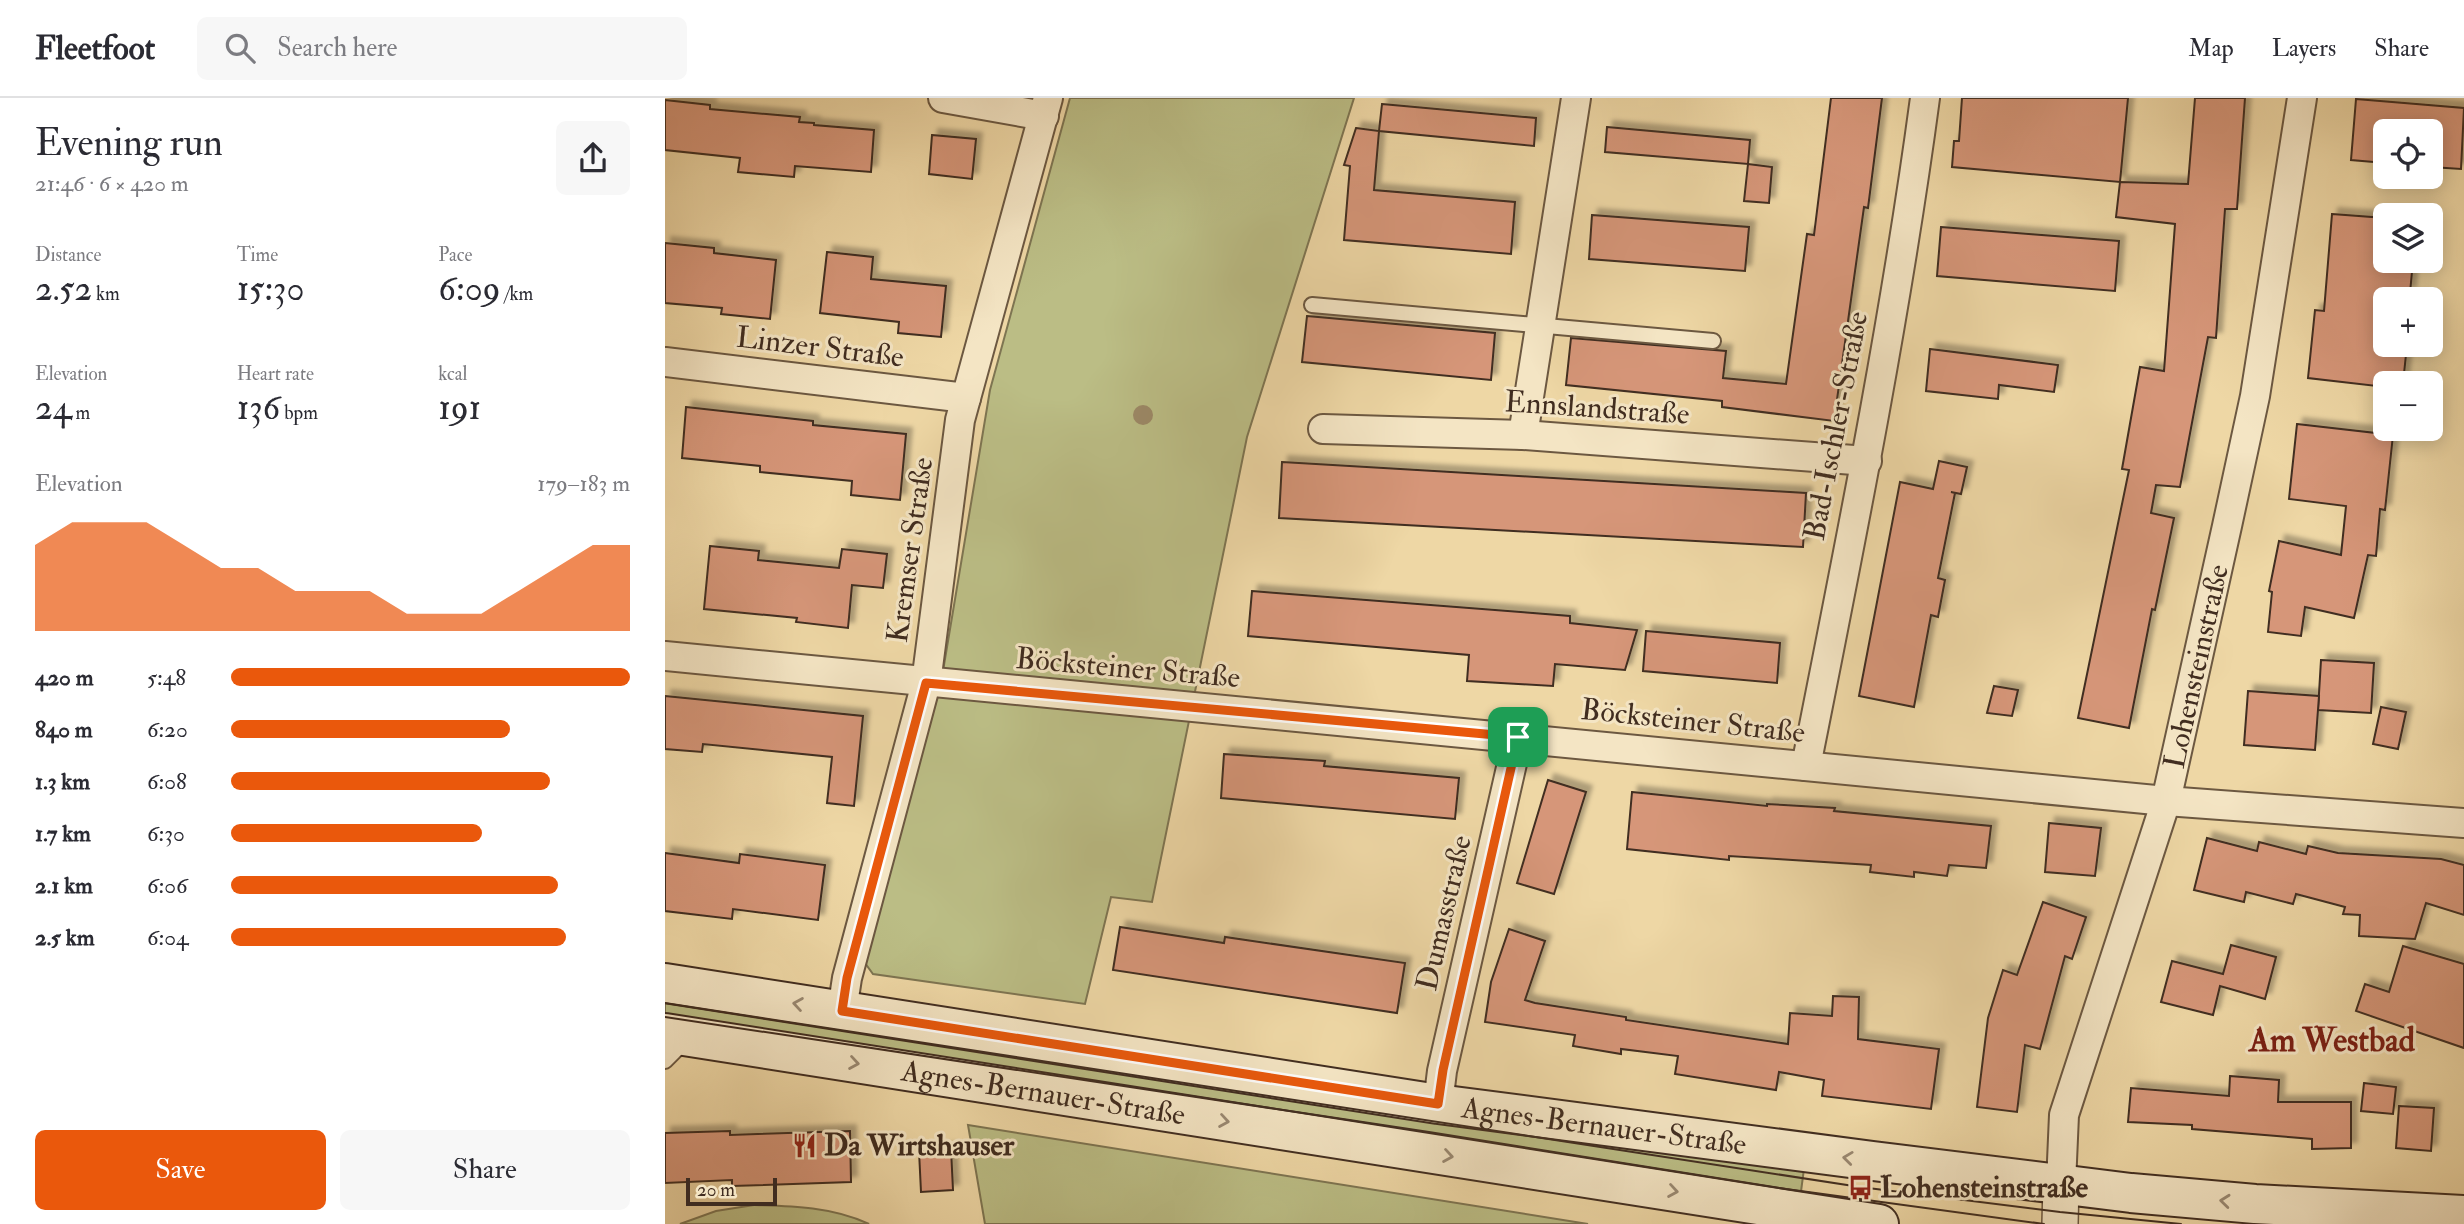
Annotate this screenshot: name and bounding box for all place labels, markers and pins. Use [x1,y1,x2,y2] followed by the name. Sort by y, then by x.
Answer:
[1488,707,1548,767] pin
[824,1127,1015,1164] place label: Da Wirtshauser
[790,1131,818,1159] restaurant icon: Da Wirtshauser
[1880,1169,2089,1206] place label: Lohensteinstraße
[1846,1173,1874,1201] bus stop icon: Lohensteinstraße

